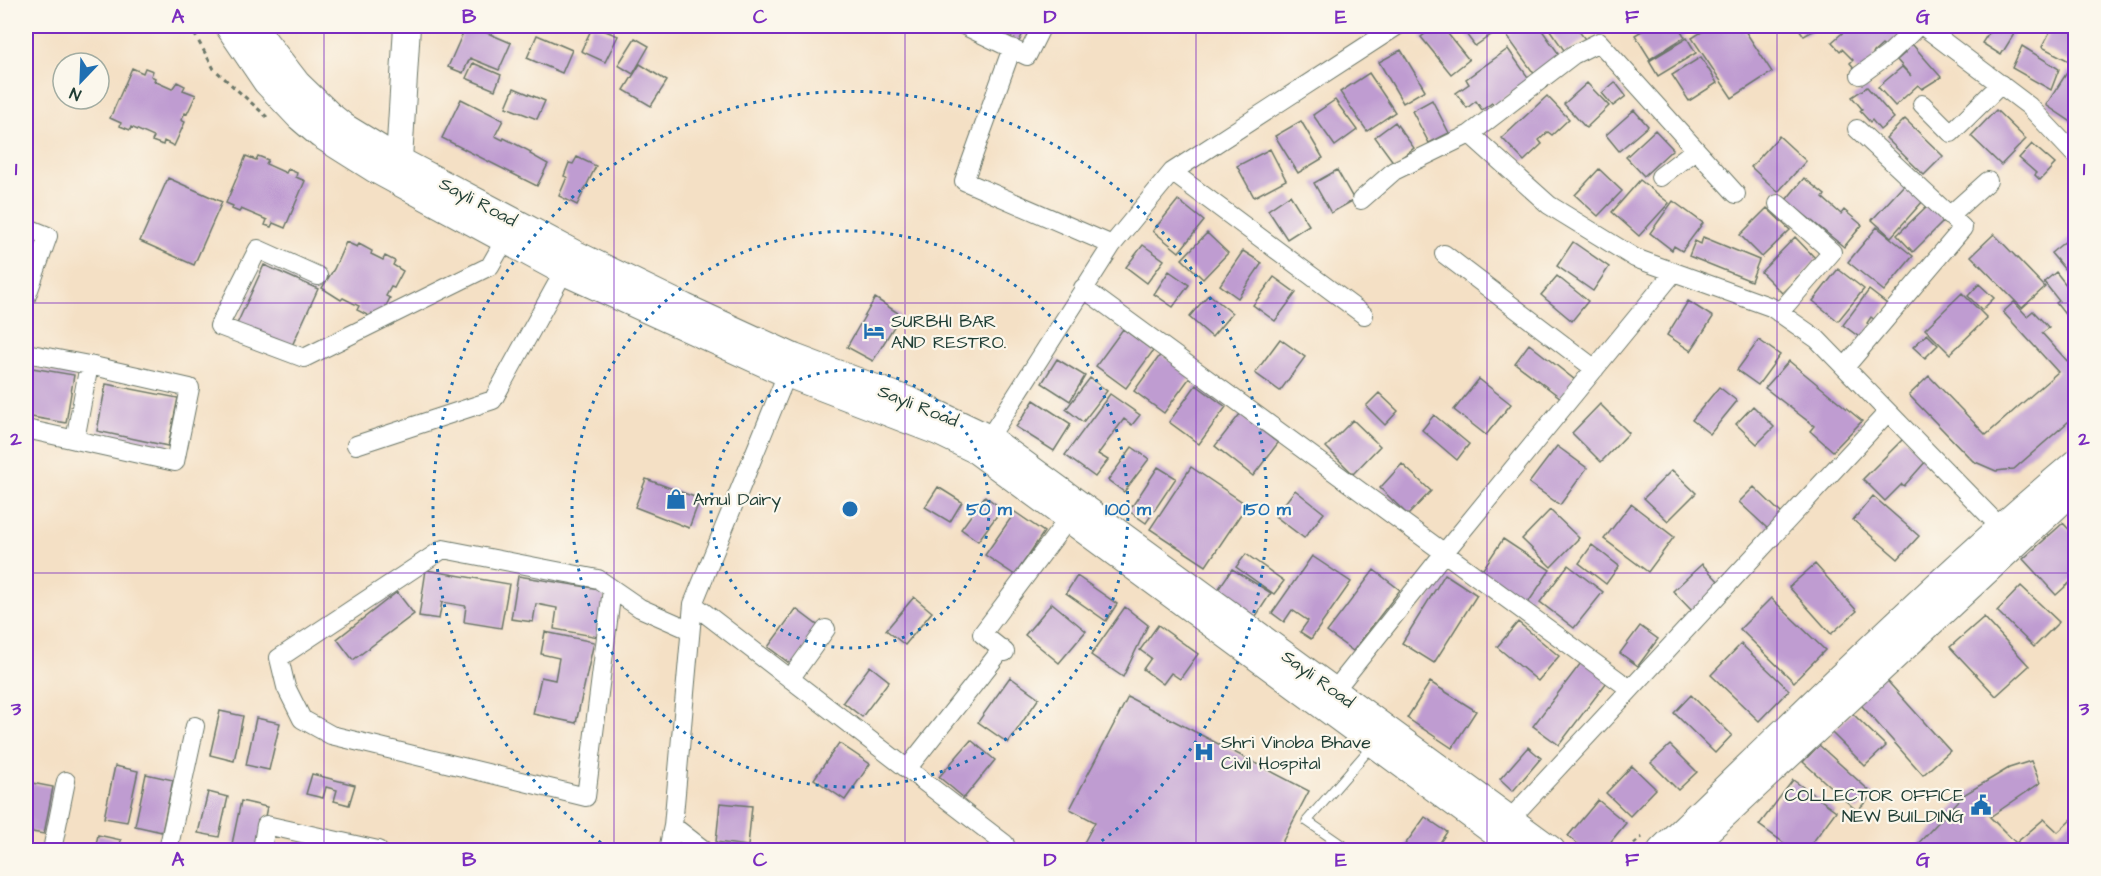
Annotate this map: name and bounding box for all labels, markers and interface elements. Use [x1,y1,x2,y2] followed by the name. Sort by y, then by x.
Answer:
[172,3,185,31] text: A
[462,3,477,31] text: B
[753,3,768,31] text: C
[1044,3,1057,31] text: D
[1335,3,1347,31] text: E
[1625,3,1640,31] text: F
[1916,3,1930,31] text: G
[51,51,111,111] north arrow
[67,82,84,106] text: N
[15,155,18,183] text: 1
[2083,155,2086,183] text: 1
[434,171,521,234] street label: Sayli Road
[891,309,1006,355] place label: SURBHI BAR AND RESTRO.
[862,319,886,343] hotel icon: SURBHI BAR AND RESTRO.
[874,379,962,434] street label: Sayli Road
[9,425,22,453] text: 2
[2077,425,2090,453] text: 2
[664,487,688,511] shop icon: Amul Dairy
[693,487,781,513] place label: Amul Dairy
[966,497,1013,522] text: 50 m
[1105,497,1152,522] text: 100 m
[1243,497,1292,522] text: 150 m
[840,499,860,519] centre of rings
[1276,644,1360,715] street label: Sayli Road
[10,695,22,723] text: 3
[2078,695,2090,723] text: 3
[1221,730,1371,776] place label: Shri Vinoba Bhave Civil Hospital
[1192,740,1216,764] hospital icon: Shri Vinoba Bhave Civil Hospital
[1784,783,1965,829] place label: COLLECTOR OFFICE NEW BUILDING
[1969,793,1993,817] public building icon: COLLECTOR OFFICE NEW BUILDING
[172,846,185,874] text: A
[462,846,477,874] text: B
[753,846,768,874] text: C
[1044,846,1057,874] text: D
[1335,846,1347,874] text: E
[1625,846,1640,874] text: F
[1916,846,1930,874] text: G

